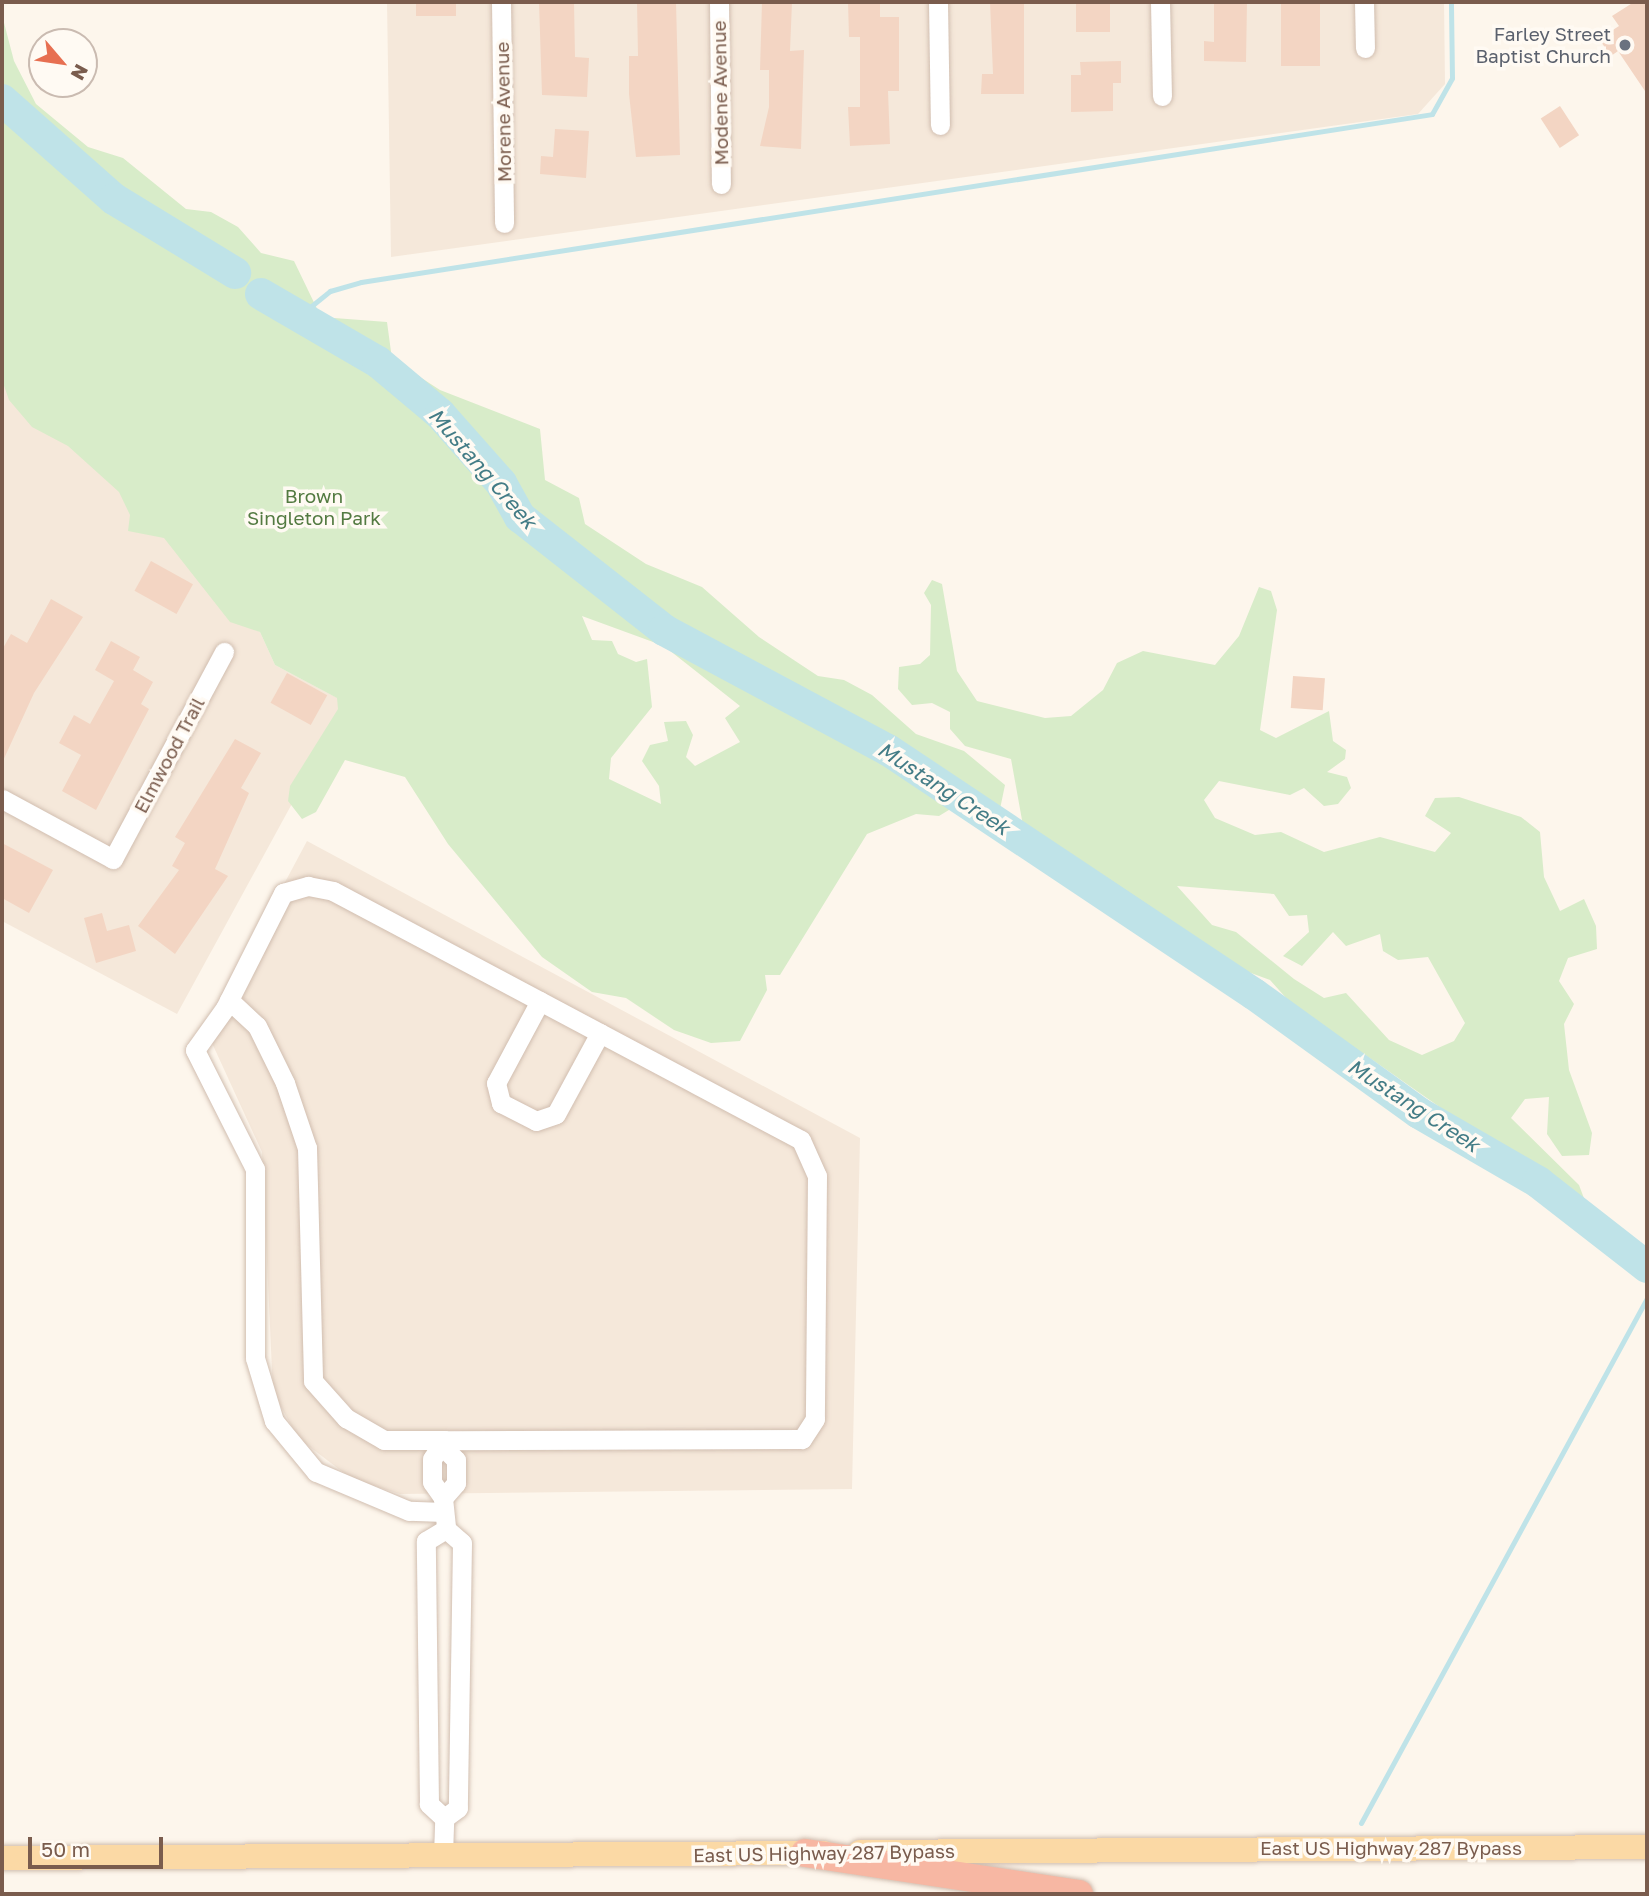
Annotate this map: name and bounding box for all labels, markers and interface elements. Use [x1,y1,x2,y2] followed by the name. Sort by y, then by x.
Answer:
[707,20,733,166] street label: Modene Avenue
[1475,23,1611,67] place label: Farley Street Baptist Church
[28,28,98,98] north arrow
[1617,37,1633,53] marker: Farley Street Baptist Church
[490,42,516,182] street label: Morene Avenue
[66,61,94,84] text: N
[424,402,542,534] water label: Mustang Creek
[247,485,381,529] park label: Brown Singleton Park
[129,693,209,817] street label: Elmwood Trail
[874,736,1014,840] water label: Mustang Creek
[1344,1053,1484,1157] water label: Mustang Creek
[32,1822,166,1866] scale bar
[41,1836,90,1862] text: 50 m
[1260,1837,1522,1859] street label: East US Highway 287 Bypass
[693,1839,955,1867] street label: East US Highway 287 Bypass

